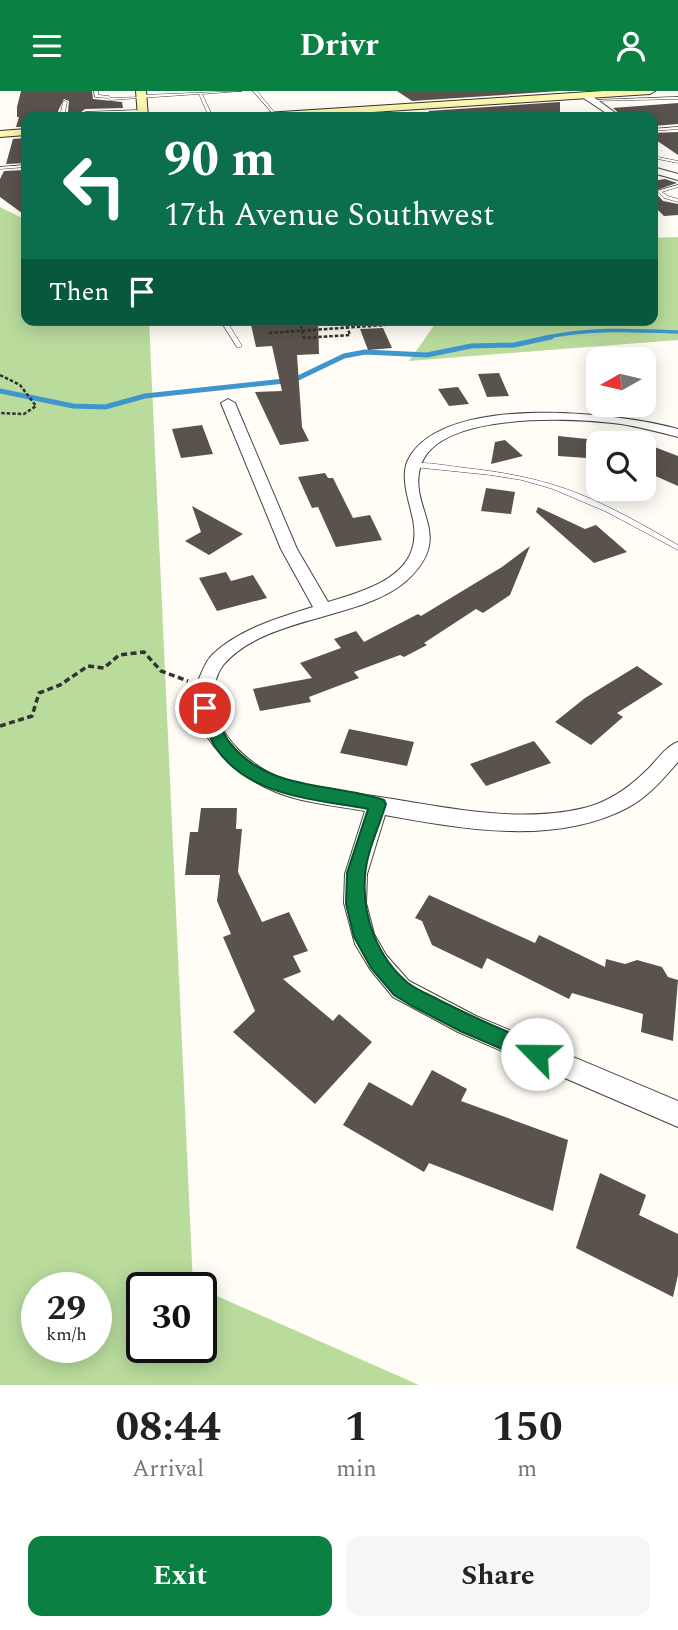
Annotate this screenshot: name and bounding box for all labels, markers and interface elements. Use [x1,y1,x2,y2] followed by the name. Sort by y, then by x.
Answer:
[299,21,379,70] text: Drivr
[28,27,66,65] icon: menu
[612,27,650,65] icon: person
[164,123,275,198] text: 90 m
[49,140,140,231] icon: left
[164,191,495,240] text: 17th Avenue Southwest
[49,272,109,312] text: Then
[123,273,161,311] icon: arrive
[586,347,656,417] north arrow
[586,347,656,501] map controls
[586,431,656,501] button: search
[175,678,235,738] pin
[186,689,224,727] icon: arrive
[500,1017,574,1091] position arrow
[126,1272,217,1363] speed limit sign: 30
[47,1282,86,1335] text: 29
[46,1321,87,1348] text: km/h
[115,1396,221,1459] text: 08:44
[345,1396,368,1459] text: 1
[492,1396,563,1459] text: 150
[132,1452,204,1487] text: Arrival
[336,1452,377,1487] text: min
[517,1452,537,1487] text: m
[28,1536,332,1616] button: Exit
[346,1536,650,1616] button: Share

